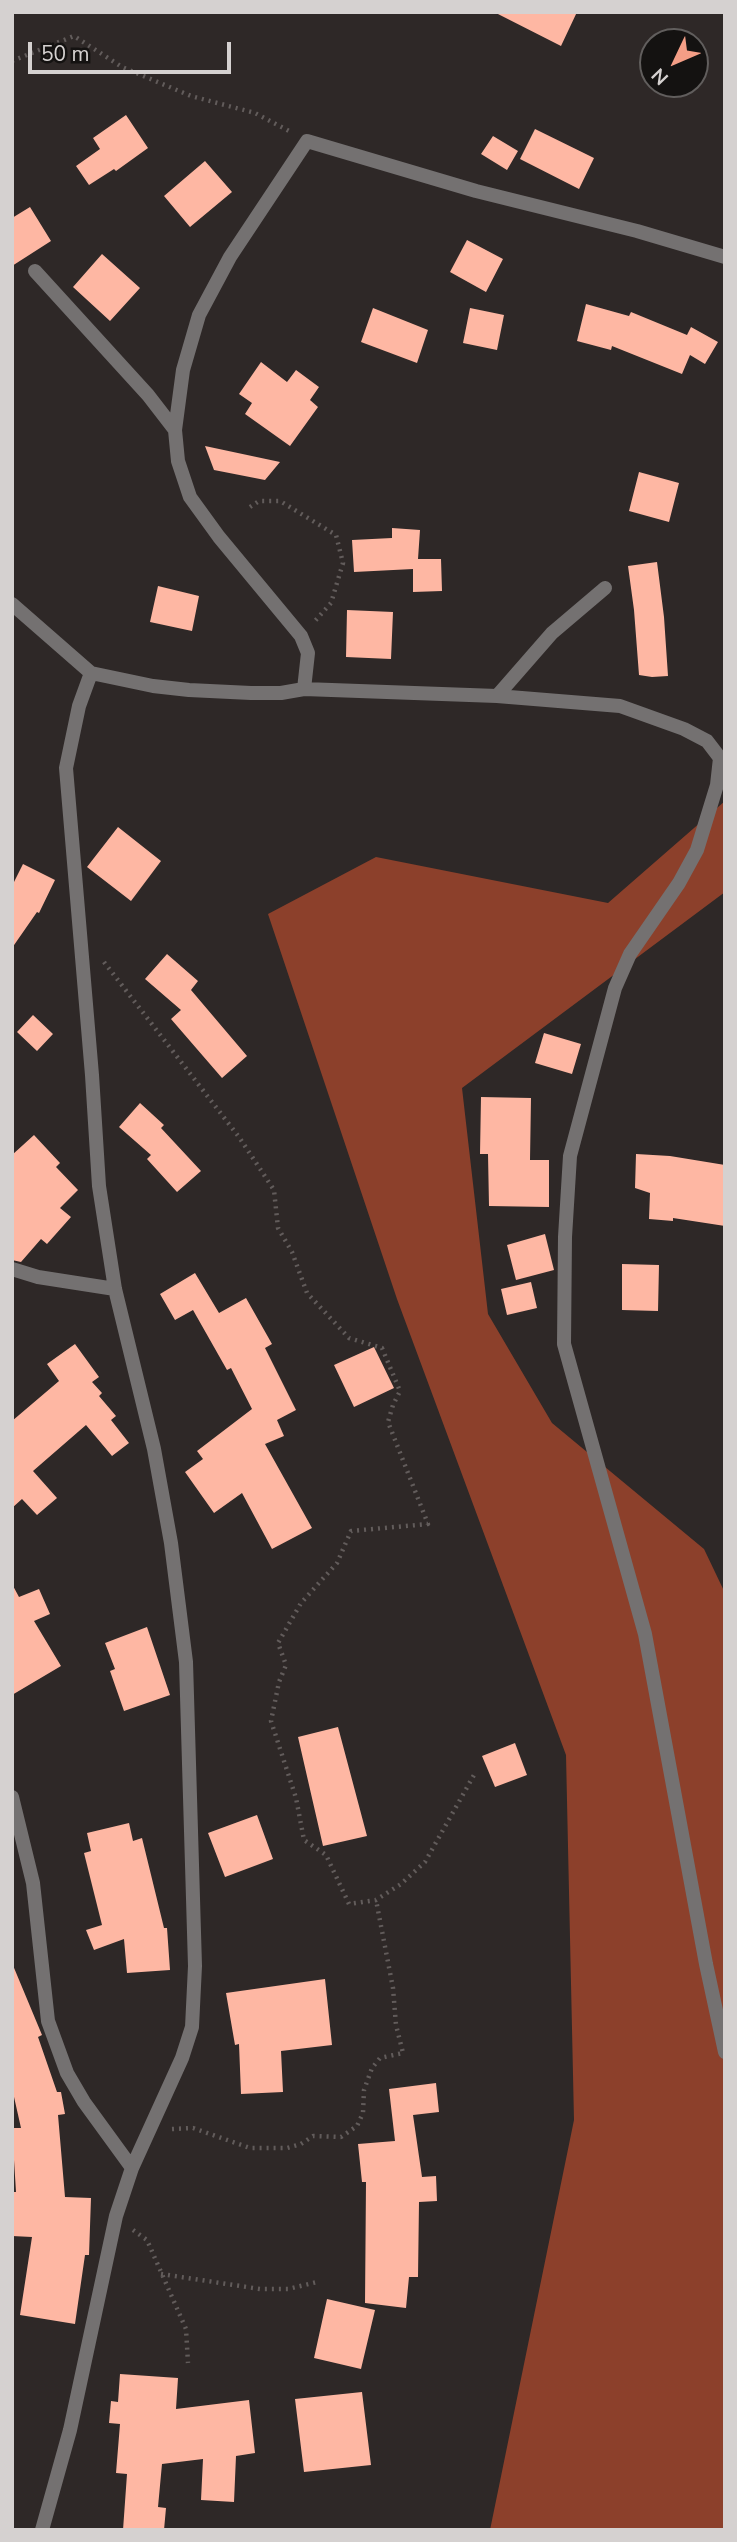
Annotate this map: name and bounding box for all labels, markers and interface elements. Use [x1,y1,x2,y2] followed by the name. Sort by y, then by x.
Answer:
[32,28,234,72] scale bar
[639,28,709,98] north arrow
[41,40,90,68] text: 50 m
[646,62,675,90] text: N

